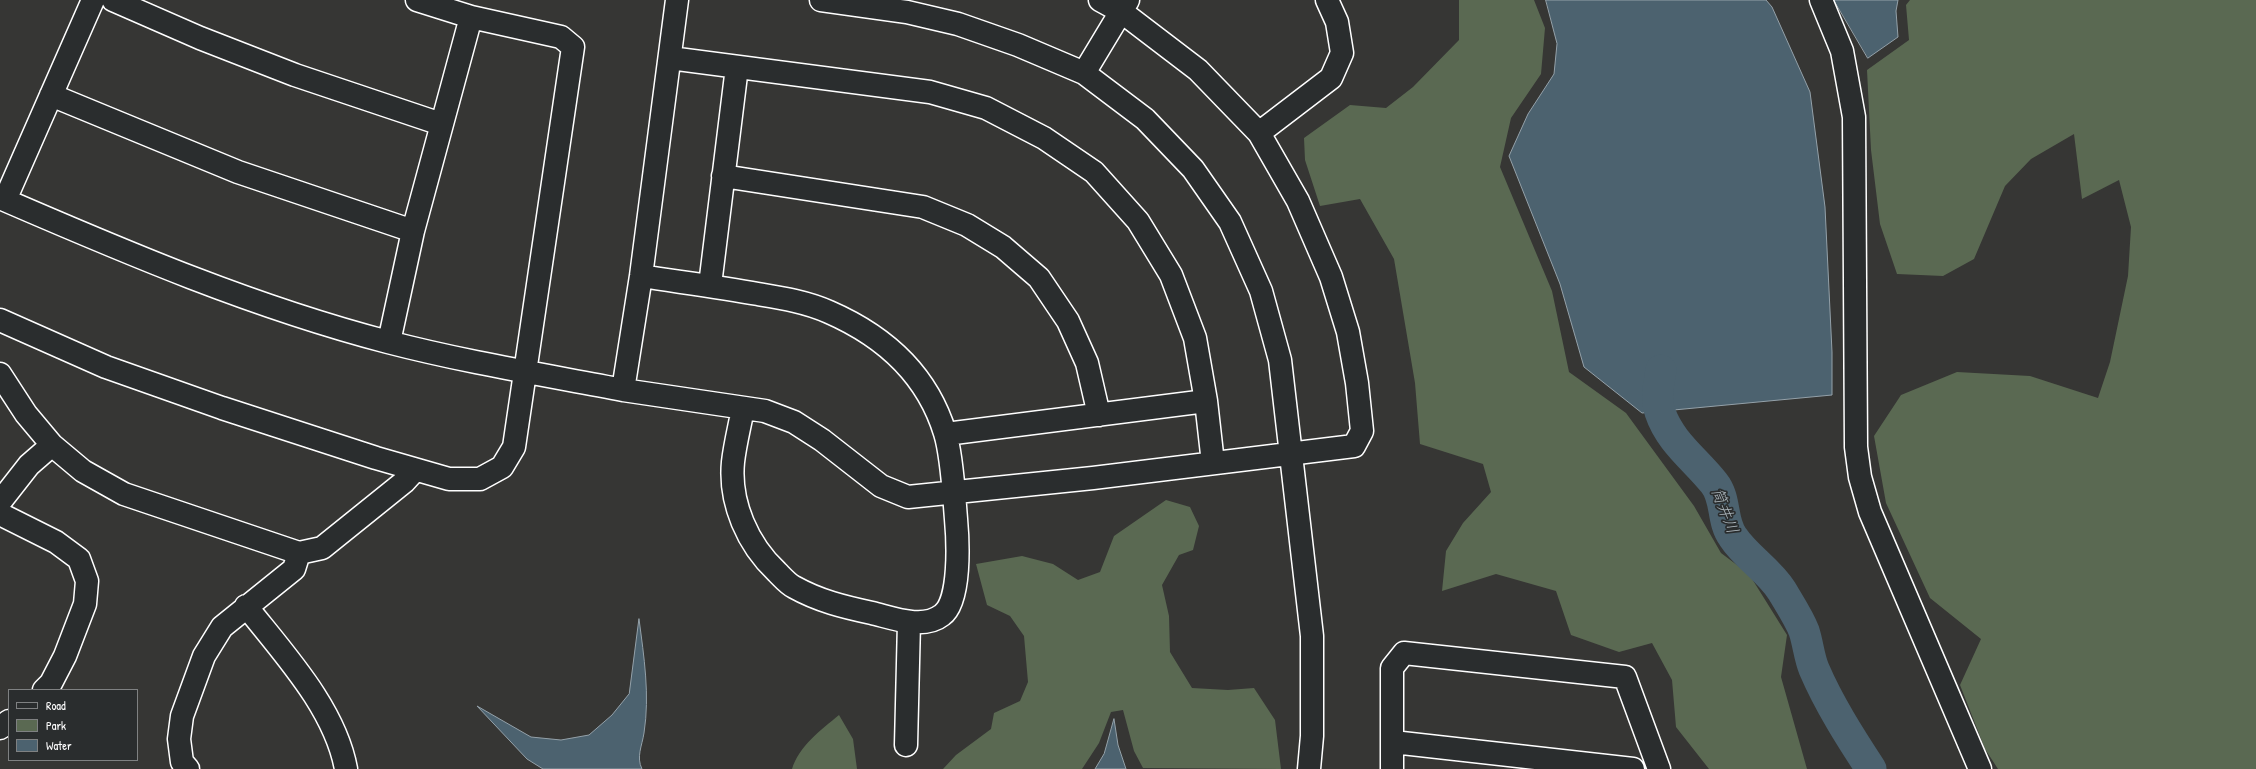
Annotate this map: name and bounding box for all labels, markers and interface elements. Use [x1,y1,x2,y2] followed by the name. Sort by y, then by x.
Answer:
[1706,485,1742,537] water label: 筒井川
[8,689,138,761] legend
[46,697,66,714] text: Road
[46,717,66,734] text: Park
[46,737,72,754] text: Water

